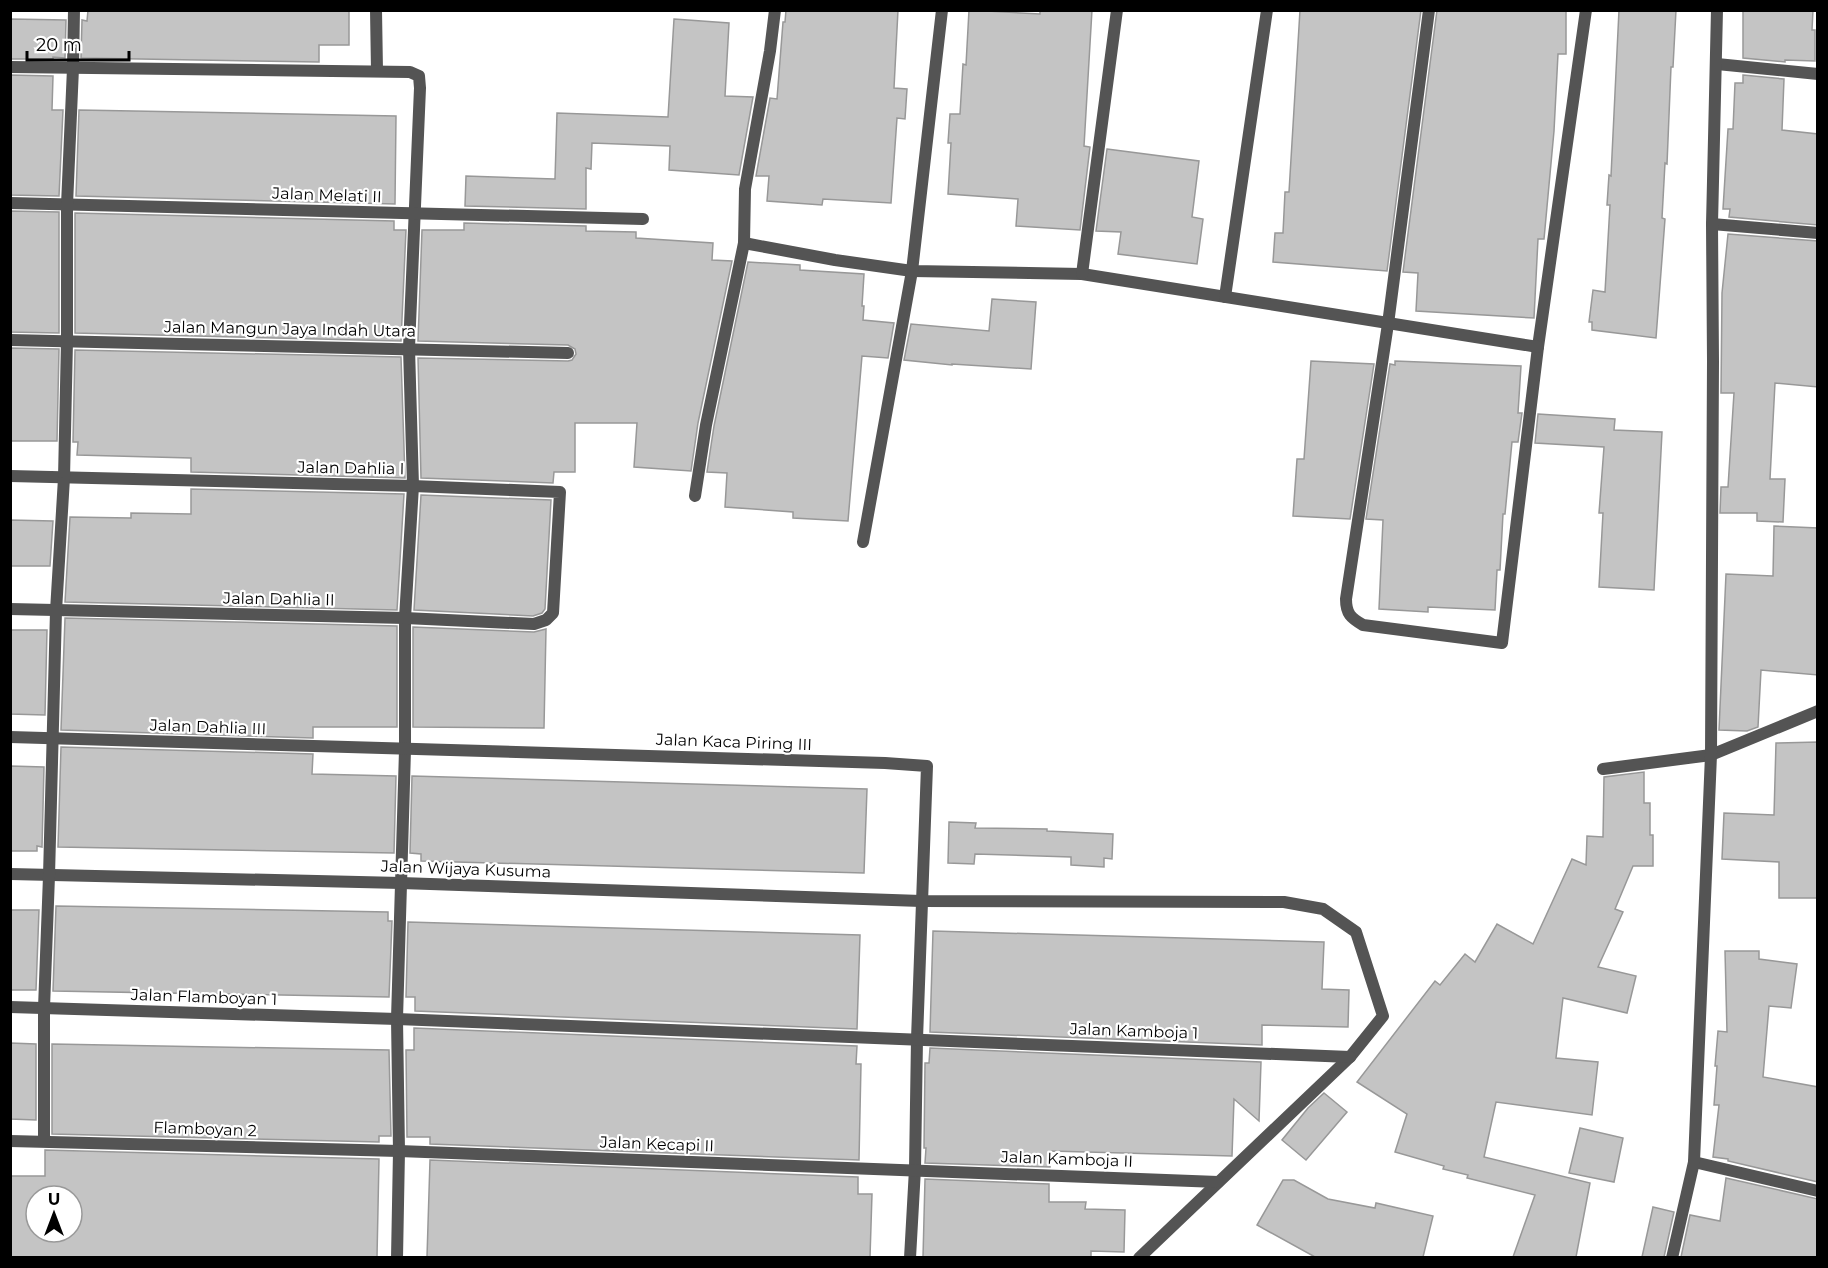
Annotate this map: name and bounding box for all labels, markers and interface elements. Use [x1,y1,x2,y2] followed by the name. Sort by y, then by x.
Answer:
[27,24,129,62] scale bar
[36,34,82,56] text: 20 m
[271,184,382,206] street label: Jalan Melati II
[163,317,416,341] street label: Jalan Mangun Jaya Indah Utara
[296,458,405,478] street label: Jalan Dahlia I
[222,589,335,609] street label: Jalan Dahlia II
[148,715,267,739] street label: Jalan Dahlia III
[655,730,812,754] street label: Jalan Kaca Piring III
[380,856,551,881] street label: Jalan Wijaya Kusuma
[130,985,277,1009] street label: Jalan Flamboyan 1
[1069,1019,1198,1043] street label: Jalan Kamboja 1
[153,1118,257,1140] street label: Flamboyan 2
[599,1132,714,1155] street label: Jalan Kecapi II
[1000,1147,1133,1171] street label: Jalan Kamboja II
[24,1184,84,1244] north arrow
[48,1190,60,1209] text: U

